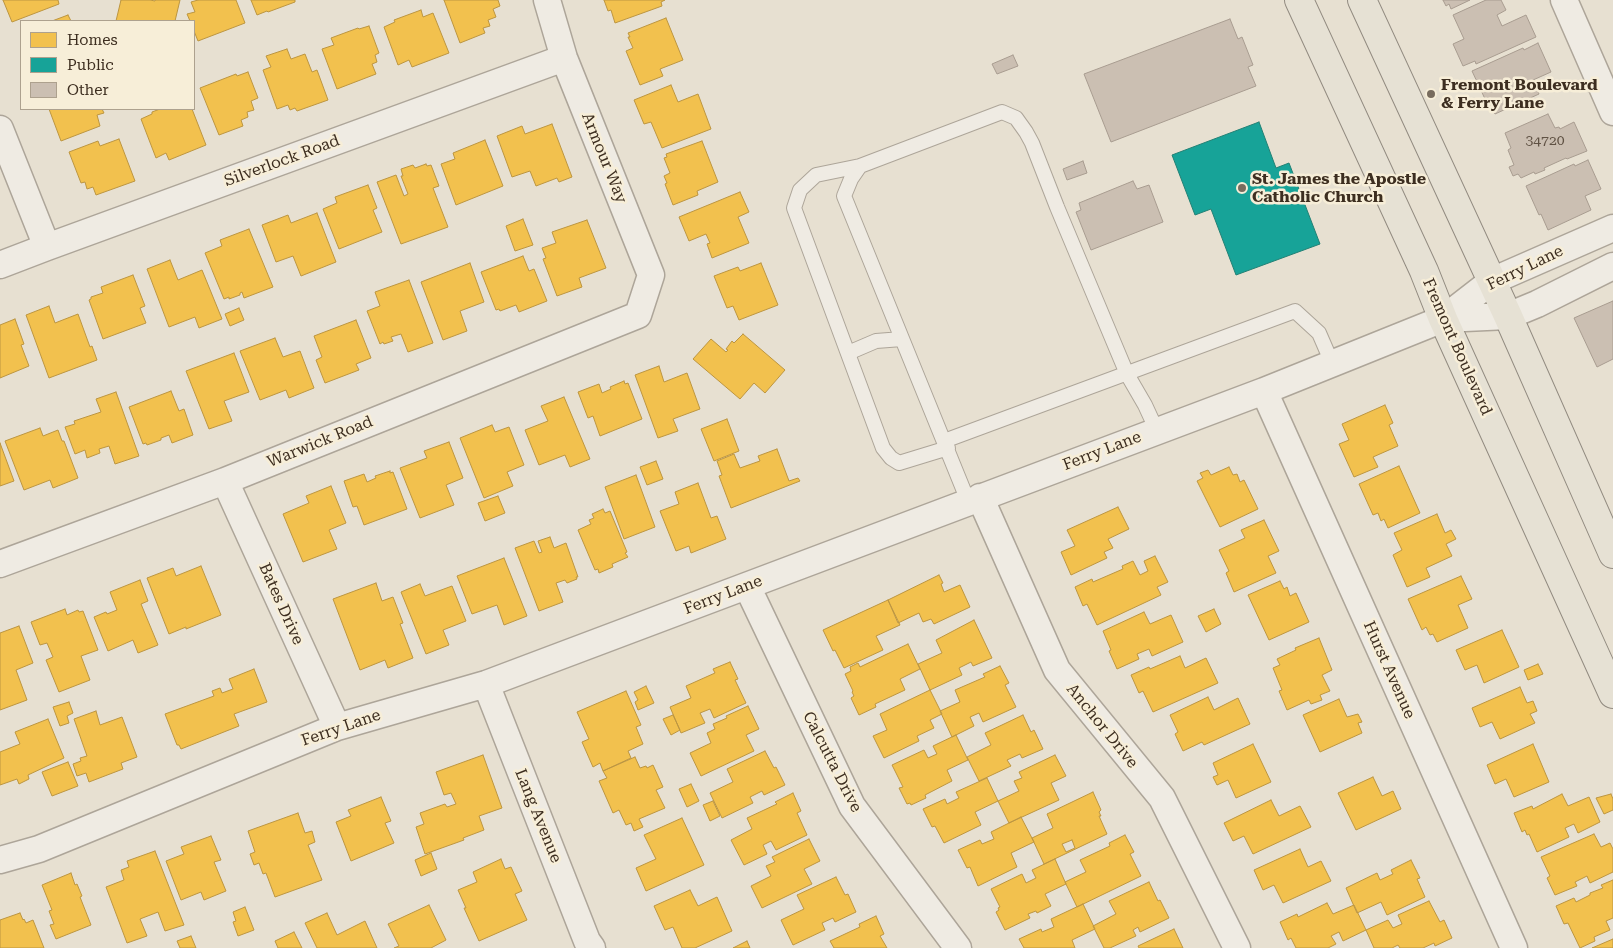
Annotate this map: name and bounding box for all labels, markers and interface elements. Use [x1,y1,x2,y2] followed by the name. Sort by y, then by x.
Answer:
[20,20,195,110] legend
[67,31,118,49] text: Homes
[67,56,114,74] text: Public
[1441,75,1598,113] place label: Fremont Boulevard & Ferry Lane
[67,81,109,99] text: Other
[1425,88,1437,100] marker: Fremont Boulevard & Ferry Lane
[577,110,631,206] street label: Armour Way
[222,131,342,191] street label: Silverlock Road
[1525,133,1565,149] house number: 34720
[1252,169,1426,207] place label: St. James the Apostle Catholic Church
[1236,182,1248,194] marker: St. James the Apostle Catholic Church
[1484,241,1566,295] street label: Ferry Lane
[1418,276,1496,418] street label: Fremont Boulevard
[265,412,375,472] street label: Warwick Road
[1060,427,1144,475] street label: Ferry Lane
[255,560,307,648] street label: Bates Drive
[681,571,765,619] street label: Ferry Lane
[1359,618,1419,722] street label: Hurst Avenue
[1062,680,1142,772] street label: Anchor Drive
[299,705,383,751] street label: Ferry Lane
[798,708,866,816] street label: Calcutta Drive
[510,766,566,866] street label: Lang Avenue

